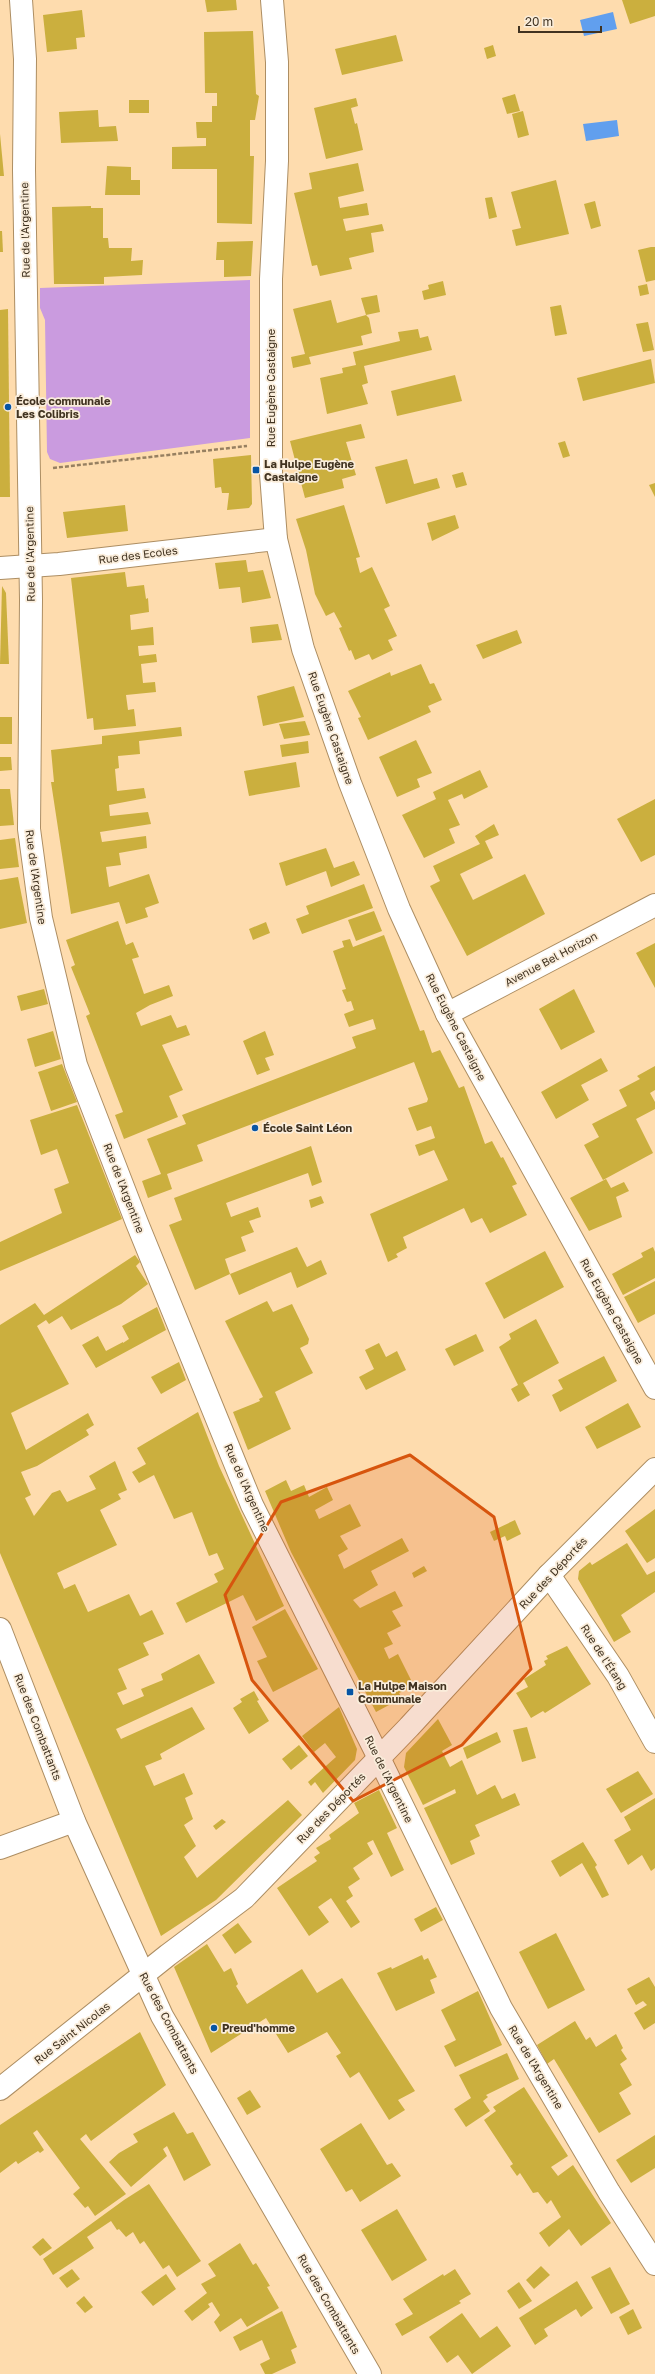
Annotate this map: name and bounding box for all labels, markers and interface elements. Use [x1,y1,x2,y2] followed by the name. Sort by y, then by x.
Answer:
[519,8,601,34] scale bar
[525,14,553,29] text: 20 m
[17,182,32,278] street label: Rue de l'Argentine
[264,329,277,447] street label: Rue Eugène Castaigne
[16,394,111,420] place label: École communale Les Colibris
[3,402,13,412] marker: École communale Les Colibris
[264,457,354,483] place label: La Hulpe Eugène Castaigne
[251,465,261,475] marker: La Hulpe Eugène Castaigne
[22,506,37,602] street label: Rue de l'Argentine
[98,543,178,566] street label: Rue des Ecoles
[306,670,357,786] street label: Rue Eugène Castaigne
[23,829,50,925] street label: Rue de l'Argentine
[502,929,599,988] street label: Avenue Bel Horizon
[424,971,489,1082] street label: Rue Eugène Castaigne
[263,1121,353,1134] place label: École Saint Léon
[250,1123,260,1133] marker: École Saint Léon
[101,1141,148,1235] street label: Rue de l'Argentine
[578,1256,647,1366] street label: Rue Eugène Castaigne
[222,1442,273,1534] street label: Rue de l'Argentine
[516,1534,589,1611] street label: Rue des Déportés
[578,1622,630,1692] street label: Rue de l'Étang
[12,1672,65,1782] street label: Rue des Combattants
[358,1679,447,1705] place label: La Hulpe Maison Communale
[345,1687,355,1697] marker: La Hulpe Maison Communale
[363,1733,416,1825] street label: Rue de l'Argentine
[294,1769,368,1846] street label: Rue des Déportés
[137,1970,202,2076] street label: Rue des Combattants
[31,1999,112,2066] street label: Rue Saint Nicolas
[222,2021,295,2034] place label: Preud'homme
[209,2023,219,2033] marker: Preud'homme
[506,2023,567,2111] street label: Rue de l'Argentine
[295,2251,363,2356] street label: Rue des Combattants

